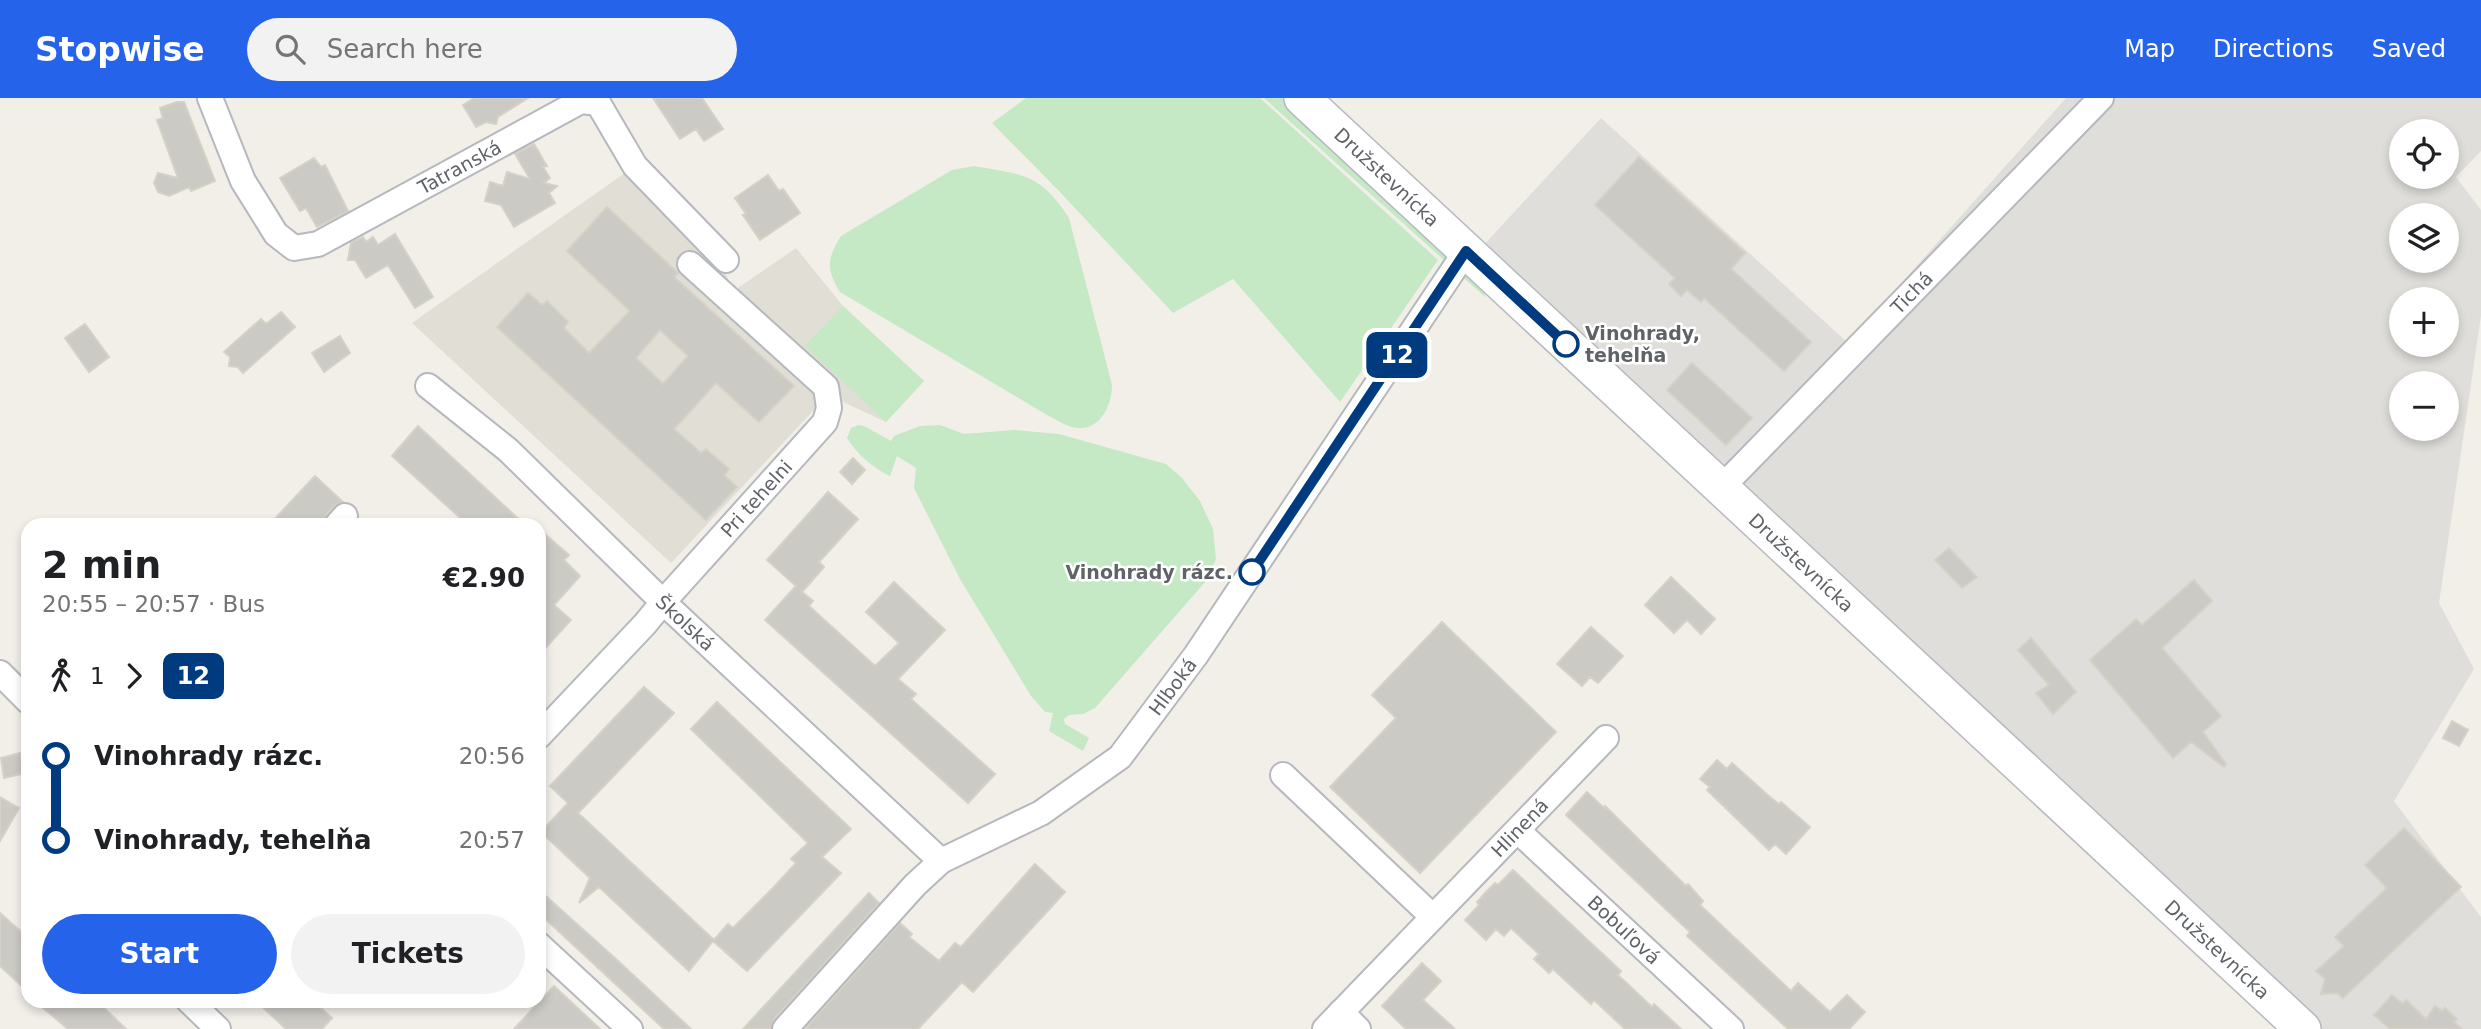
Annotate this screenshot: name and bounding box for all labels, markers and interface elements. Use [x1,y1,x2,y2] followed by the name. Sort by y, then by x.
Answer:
[247,18,737,81] search box
[35,30,205,69] text: Stopwise
[271,30,309,68] icon: search
[327,34,483,64] text: Search here
[2124,35,2175,63] text: Map
[2213,35,2334,63] text: Directions
[2372,35,2446,63] text: Saved
[2389,119,2459,441] map controls
[2389,119,2459,189] button: locate
[1330,123,1444,231] street label: Družstevnícka
[413,136,505,199] street label: Tatranská
[2389,203,2459,273] button: layers
[1885,267,1937,319] street label: Tichá
[2389,287,2459,357] button: +
[1585,322,1700,366] place label: Vinohrady, tehelňa
[1553,331,1579,357] marker: Vinohrady, tehelňa
[1366,332,1428,378] line badge: 12
[1380,341,1414,369] text: 12
[2389,371,2459,441] button: −
[716,455,796,541] street label: Pri tehelni
[1745,508,1858,616] street label: Družstevnícka
[42,543,161,587] text: 2 min
[1239,559,1265,585] marker: Vinohrady rázc.
[1065,561,1233,583] place label: Vinohrady rázc.
[443,563,525,593] text: €2.90
[652,590,719,655] street label: Školská
[42,591,265,617] text: 20:55 – 20:57 · Bus
[1144,654,1201,719] street label: Hlboká
[42,657,80,695] icon: walk
[115,657,153,695] icon: forward
[177,662,210,690] text: 12
[90,663,105,689] text: 1
[94,741,323,771] text: Vinohrady rázc.
[459,743,525,769] text: 20:56
[1486,794,1553,861] street label: Hlinená
[94,825,371,855] text: Vinohrady, tehelňa
[459,827,525,853] text: 20:57
[1584,891,1665,969] street label: Bobuľová
[2160,895,2274,1003] street label: Družstevnícka
[42,914,277,994] button: Start
[291,914,525,994] button: Tickets

